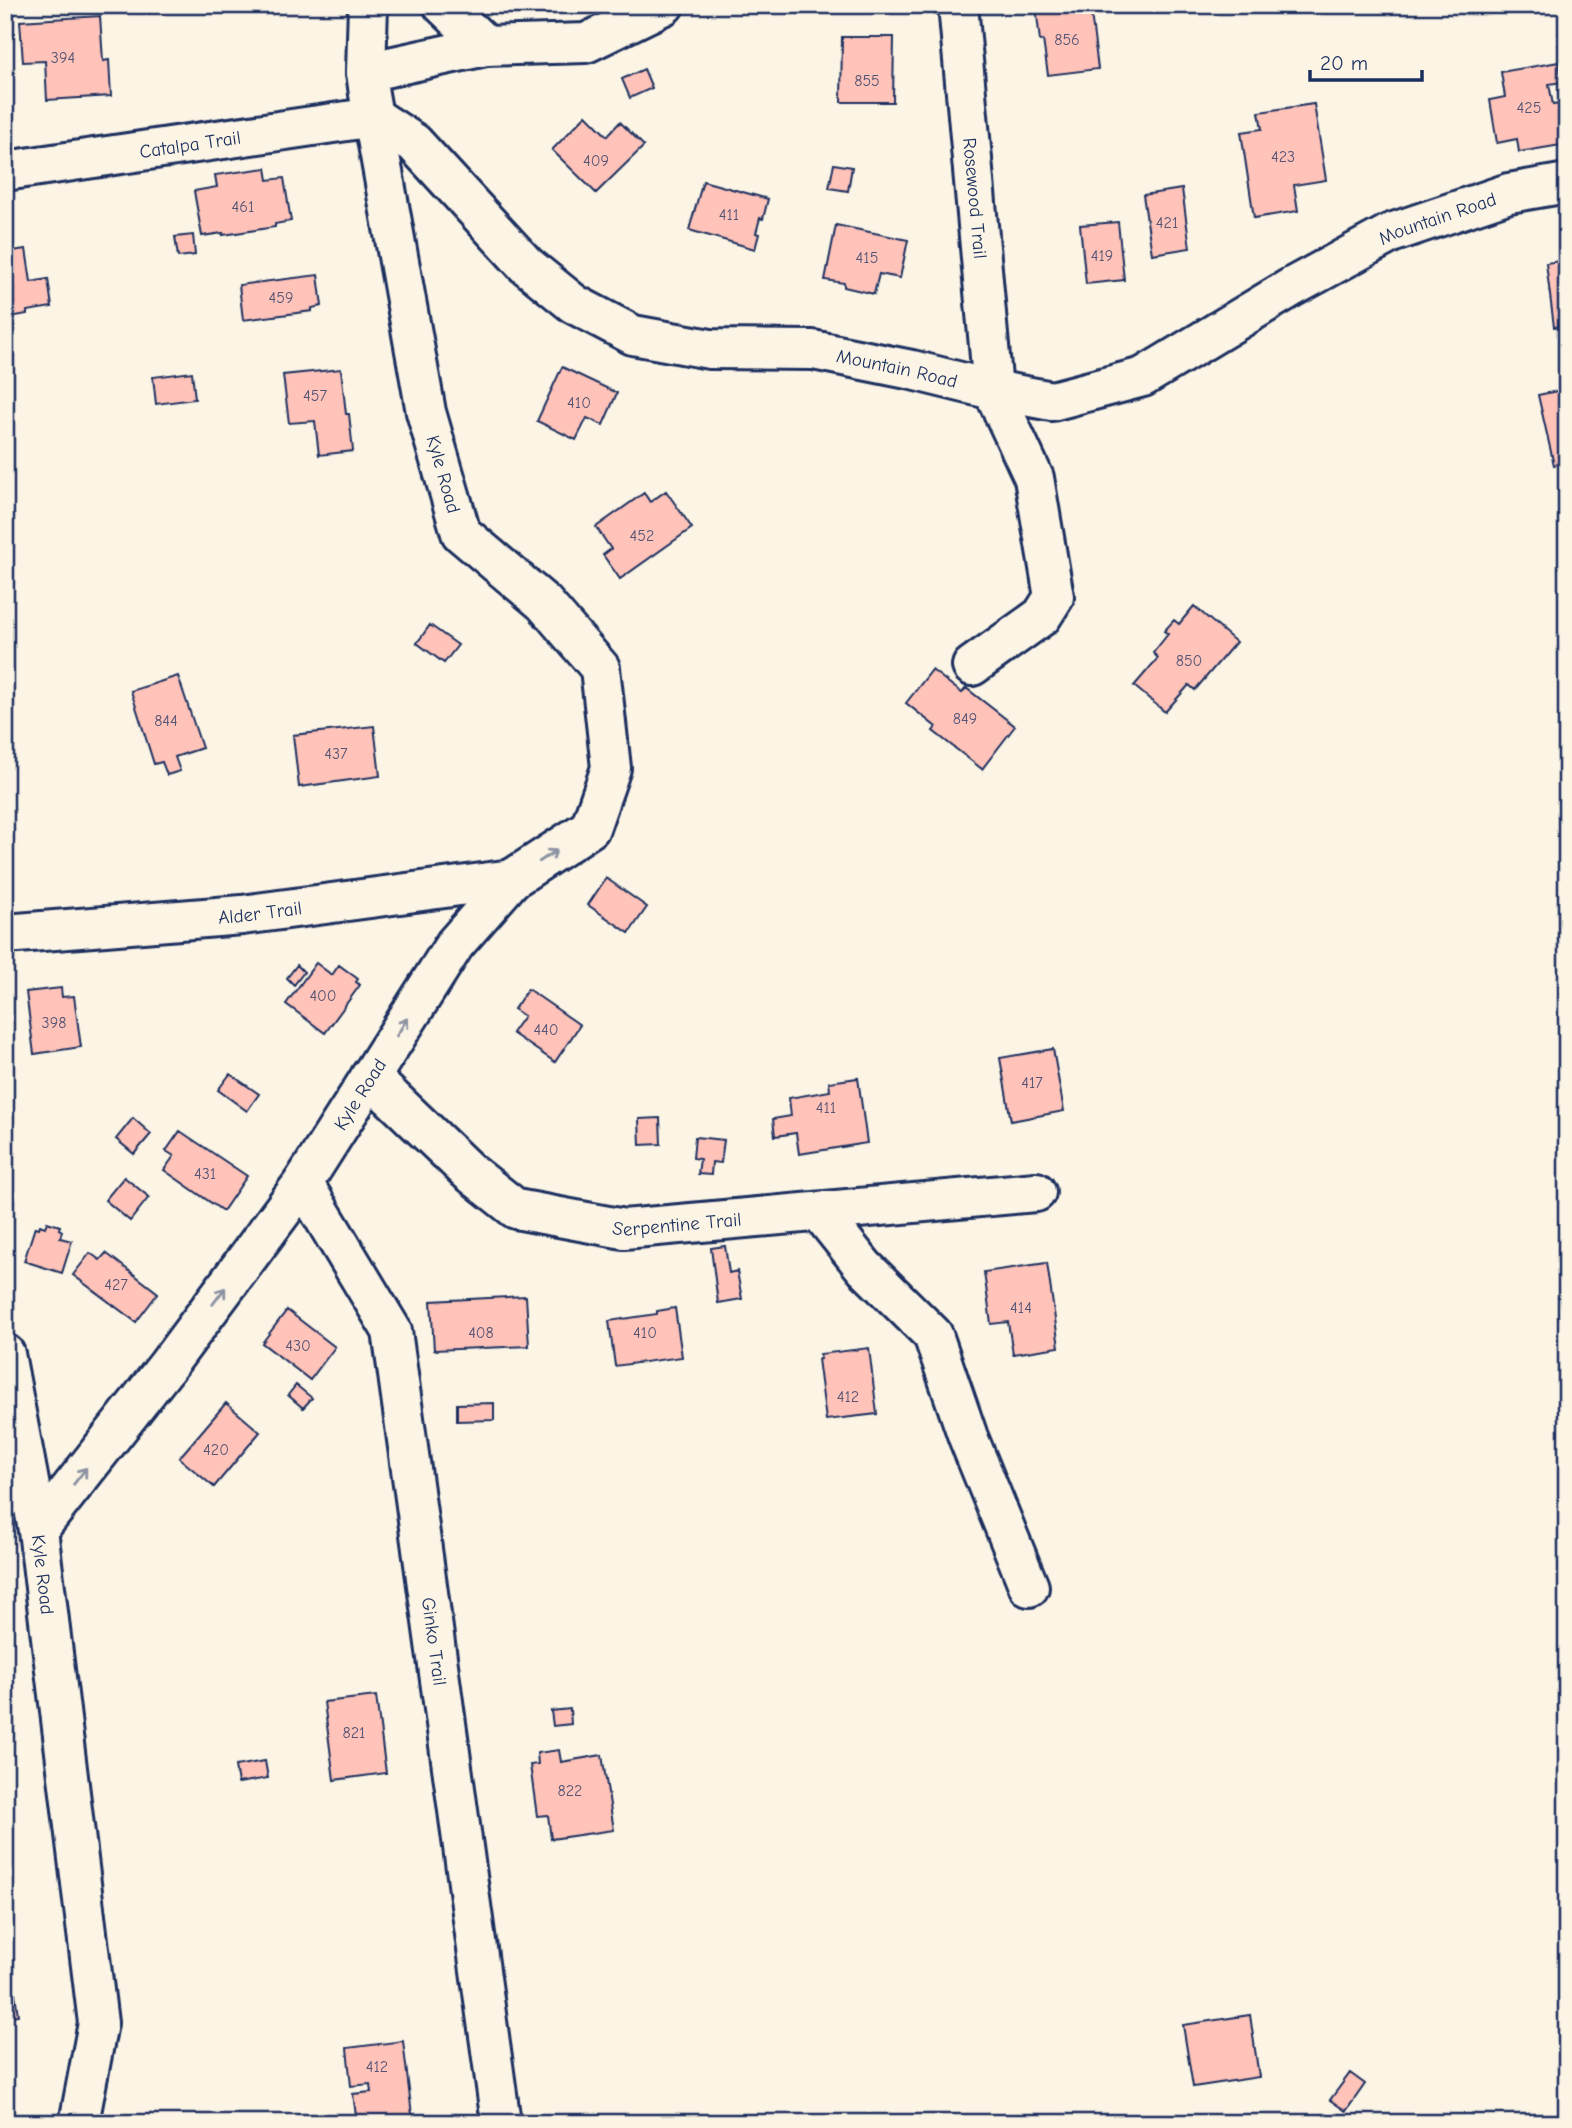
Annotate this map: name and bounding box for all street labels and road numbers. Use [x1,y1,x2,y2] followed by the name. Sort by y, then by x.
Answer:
[138,127,242,163] street label: Catalpa Trail
[958,137,991,260] street label: Rosewood Trail
[1375,188,1499,250] street label: Mountain Road
[834,345,960,393] street label: Mountain Road
[421,433,465,516] street label: Kyle Road
[217,897,303,929] street label: Alder Trail
[330,1055,391,1134] street label: Kyle Road
[610,1209,742,1241] street label: Serpentine Trail
[27,1534,58,1616] street label: Kyle Road
[417,1596,451,1687] street label: Ginko Trail

